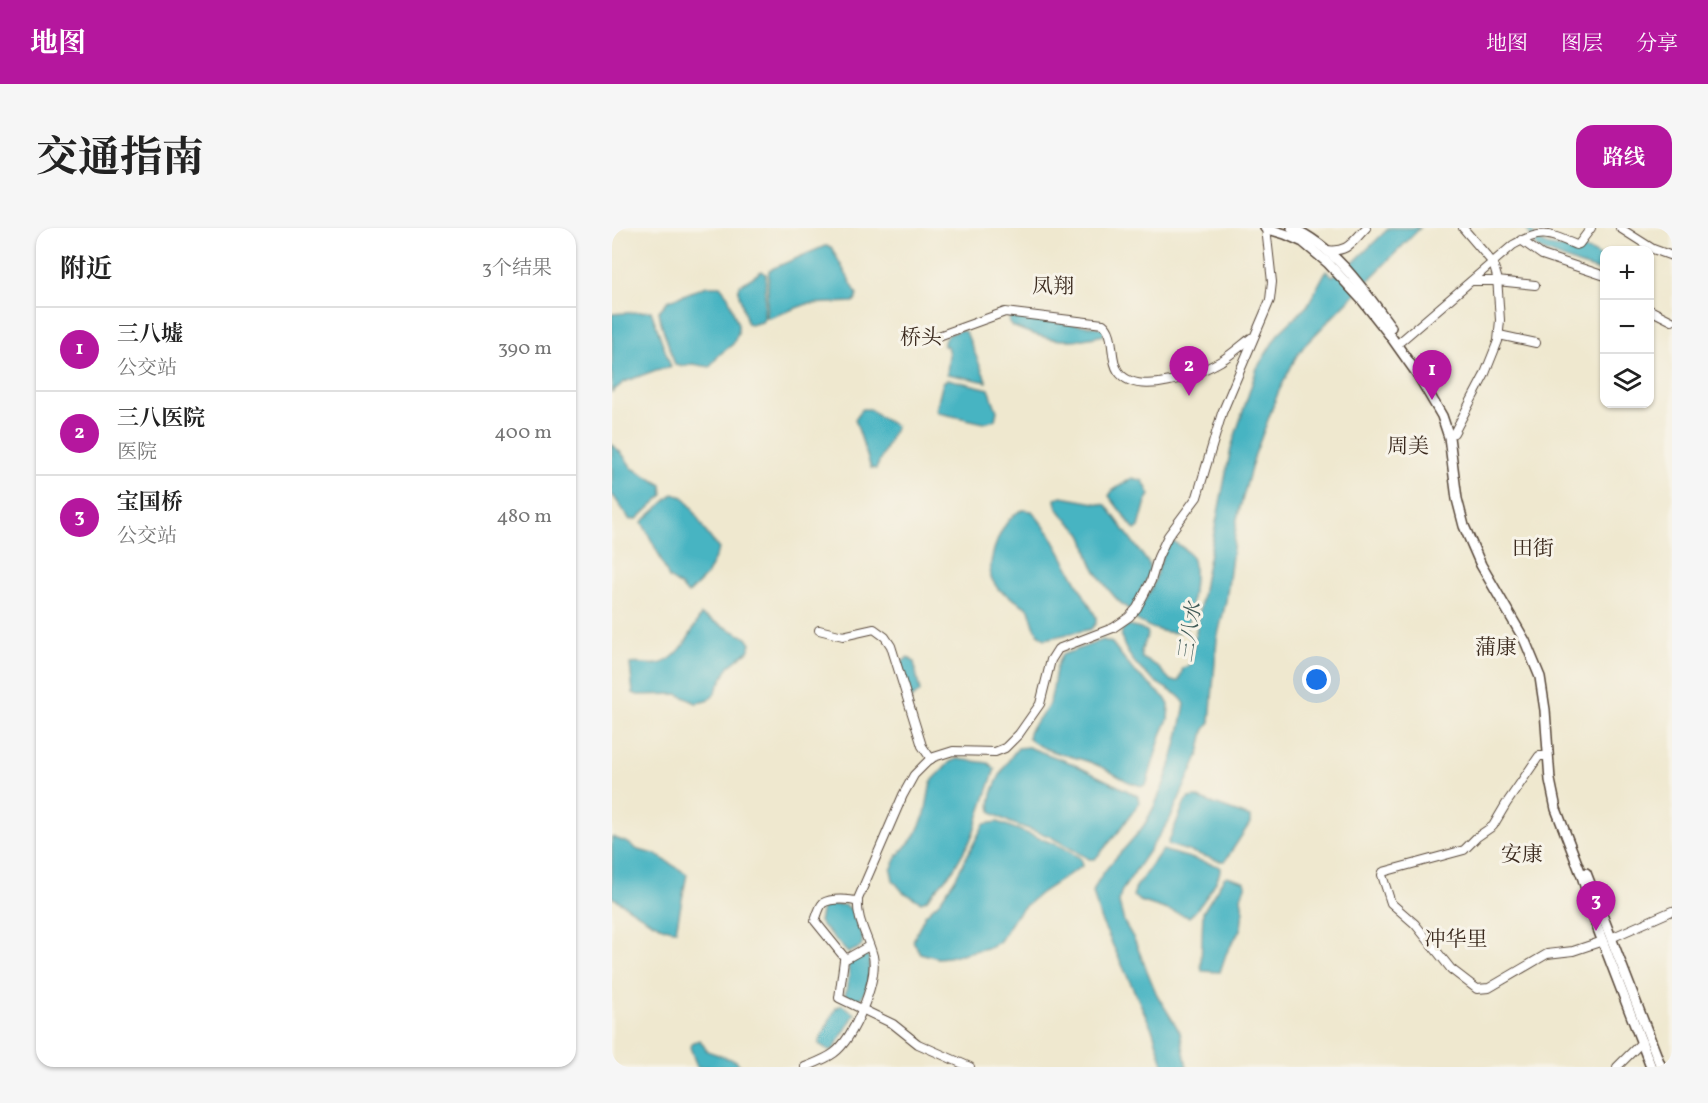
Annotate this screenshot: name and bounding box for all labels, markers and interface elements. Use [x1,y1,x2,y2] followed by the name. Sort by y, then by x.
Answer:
[30,25,86,64] text: 地图
[1486,30,1528,59] text: 地图
[1561,30,1603,59] text: 图层
[1636,30,1678,59] text: 分享
[1576,125,1672,188] button: 路线
[36,131,204,190] text: 交通指南
[1600,246,1654,408] map controls
[1600,246,1654,300] button: +
[60,252,112,288] text: 附近
[482,255,552,283] text: 3个结果
[1032,273,1074,302] district label: 凤翔
[1600,300,1654,354] button: −
[117,320,183,351] text: 三八墟
[900,324,942,353] district label: 桥头
[75,335,84,363] text: 1
[498,335,552,363] text: 390 m
[1170,346,1208,396] pin: 2
[1412,350,1452,400] pin: 1
[1600,354,1654,408] button: layers
[117,355,177,383] text: 公交站
[117,404,205,435] text: 三八医院
[74,419,85,447] text: 2
[494,419,552,447] text: 400 m
[1387,433,1429,462] district label: 周美
[117,439,157,467] text: 医院
[117,488,183,519] text: 宝国桥
[74,503,85,531] text: 3
[497,503,552,531] text: 480 m
[117,523,177,551] text: 公交站
[1512,535,1554,564] district label: 田街
[1172,599,1210,664] water label: 三八水
[1475,634,1517,663] district label: 蒲康
[1302,665,1331,694] your location
[1501,841,1543,870] district label: 安康
[1576,882,1616,931] pin: 3
[1425,926,1488,955] district label: 冲华里

